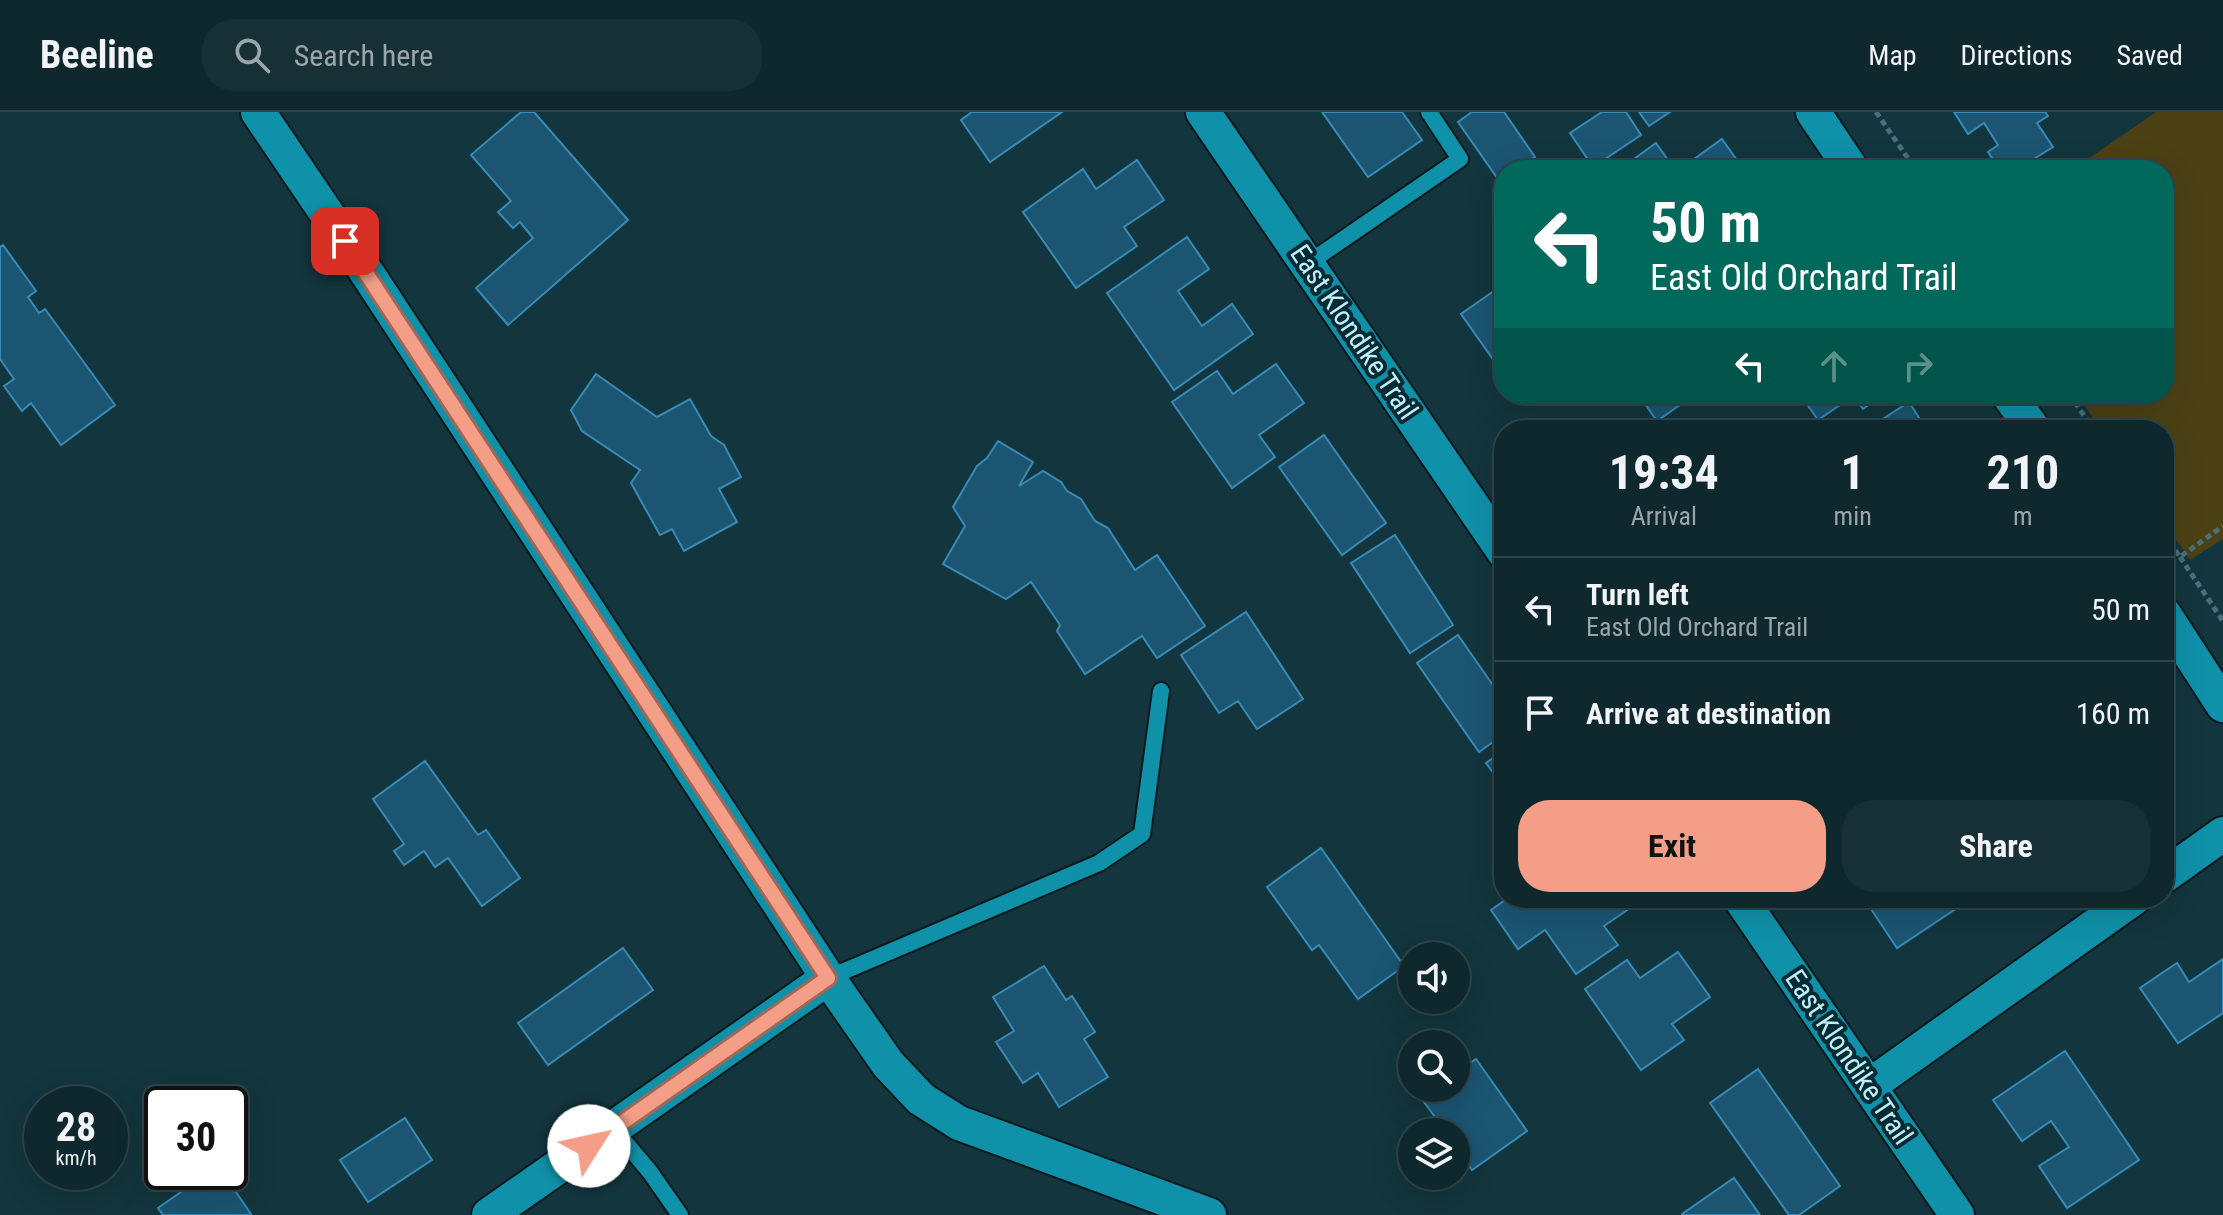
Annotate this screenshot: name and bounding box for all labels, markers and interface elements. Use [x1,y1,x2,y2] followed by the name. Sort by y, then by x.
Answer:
[202,19,762,91] search box
[40,33,154,77] text: Beeline
[230,33,274,77] icon: search
[294,38,433,73] text: Search here
[1868,39,1917,72] text: Map
[1961,39,2072,72] text: Directions
[2116,39,2183,72] text: Saved
[1650,190,1761,256] text: 50 m
[1518,192,1622,296] icon: left
[311,207,379,275] pin
[323,219,367,263] icon: arrive
[1283,238,1425,426] street label: East Klondike Trail
[1650,257,1958,299] text: East Old Orchard Trail
[1728,344,1772,388] icon: left
[1812,344,1856,388] icon: ahead
[1896,344,1940,388] icon: right
[1609,444,1719,501] text: 19:34
[1841,444,1865,501] text: 1
[1986,444,2059,501] text: 210
[1631,501,1697,531] text: Arrival
[1834,501,1872,531] text: min
[2013,501,2033,531] text: m
[1586,577,1689,612] text: Turn left
[1518,587,1562,631] icon: left
[2091,592,2150,627] text: 50 m
[1586,612,1808,642] text: East Old Orchard Trail
[1518,691,1562,735] icon: arrive
[1586,696,1831,731] text: Arrive at destination
[2076,696,2150,731] text: 160 m
[1518,800,1826,892] button: Exit
[1842,800,2150,892] button: Share
[1398,942,1470,1190] map controls
[1398,942,1470,1014] button: sound
[1778,963,1920,1151] street label: East Klondike Trail
[1398,1030,1470,1102] button: search
[144,1086,248,1190] speed limit sign: 30
[56,1104,96,1151] text: 28
[547,1104,631,1188] position arrow
[1398,1118,1470,1190] button: layers
[55,1146,97,1170] text: km/h

